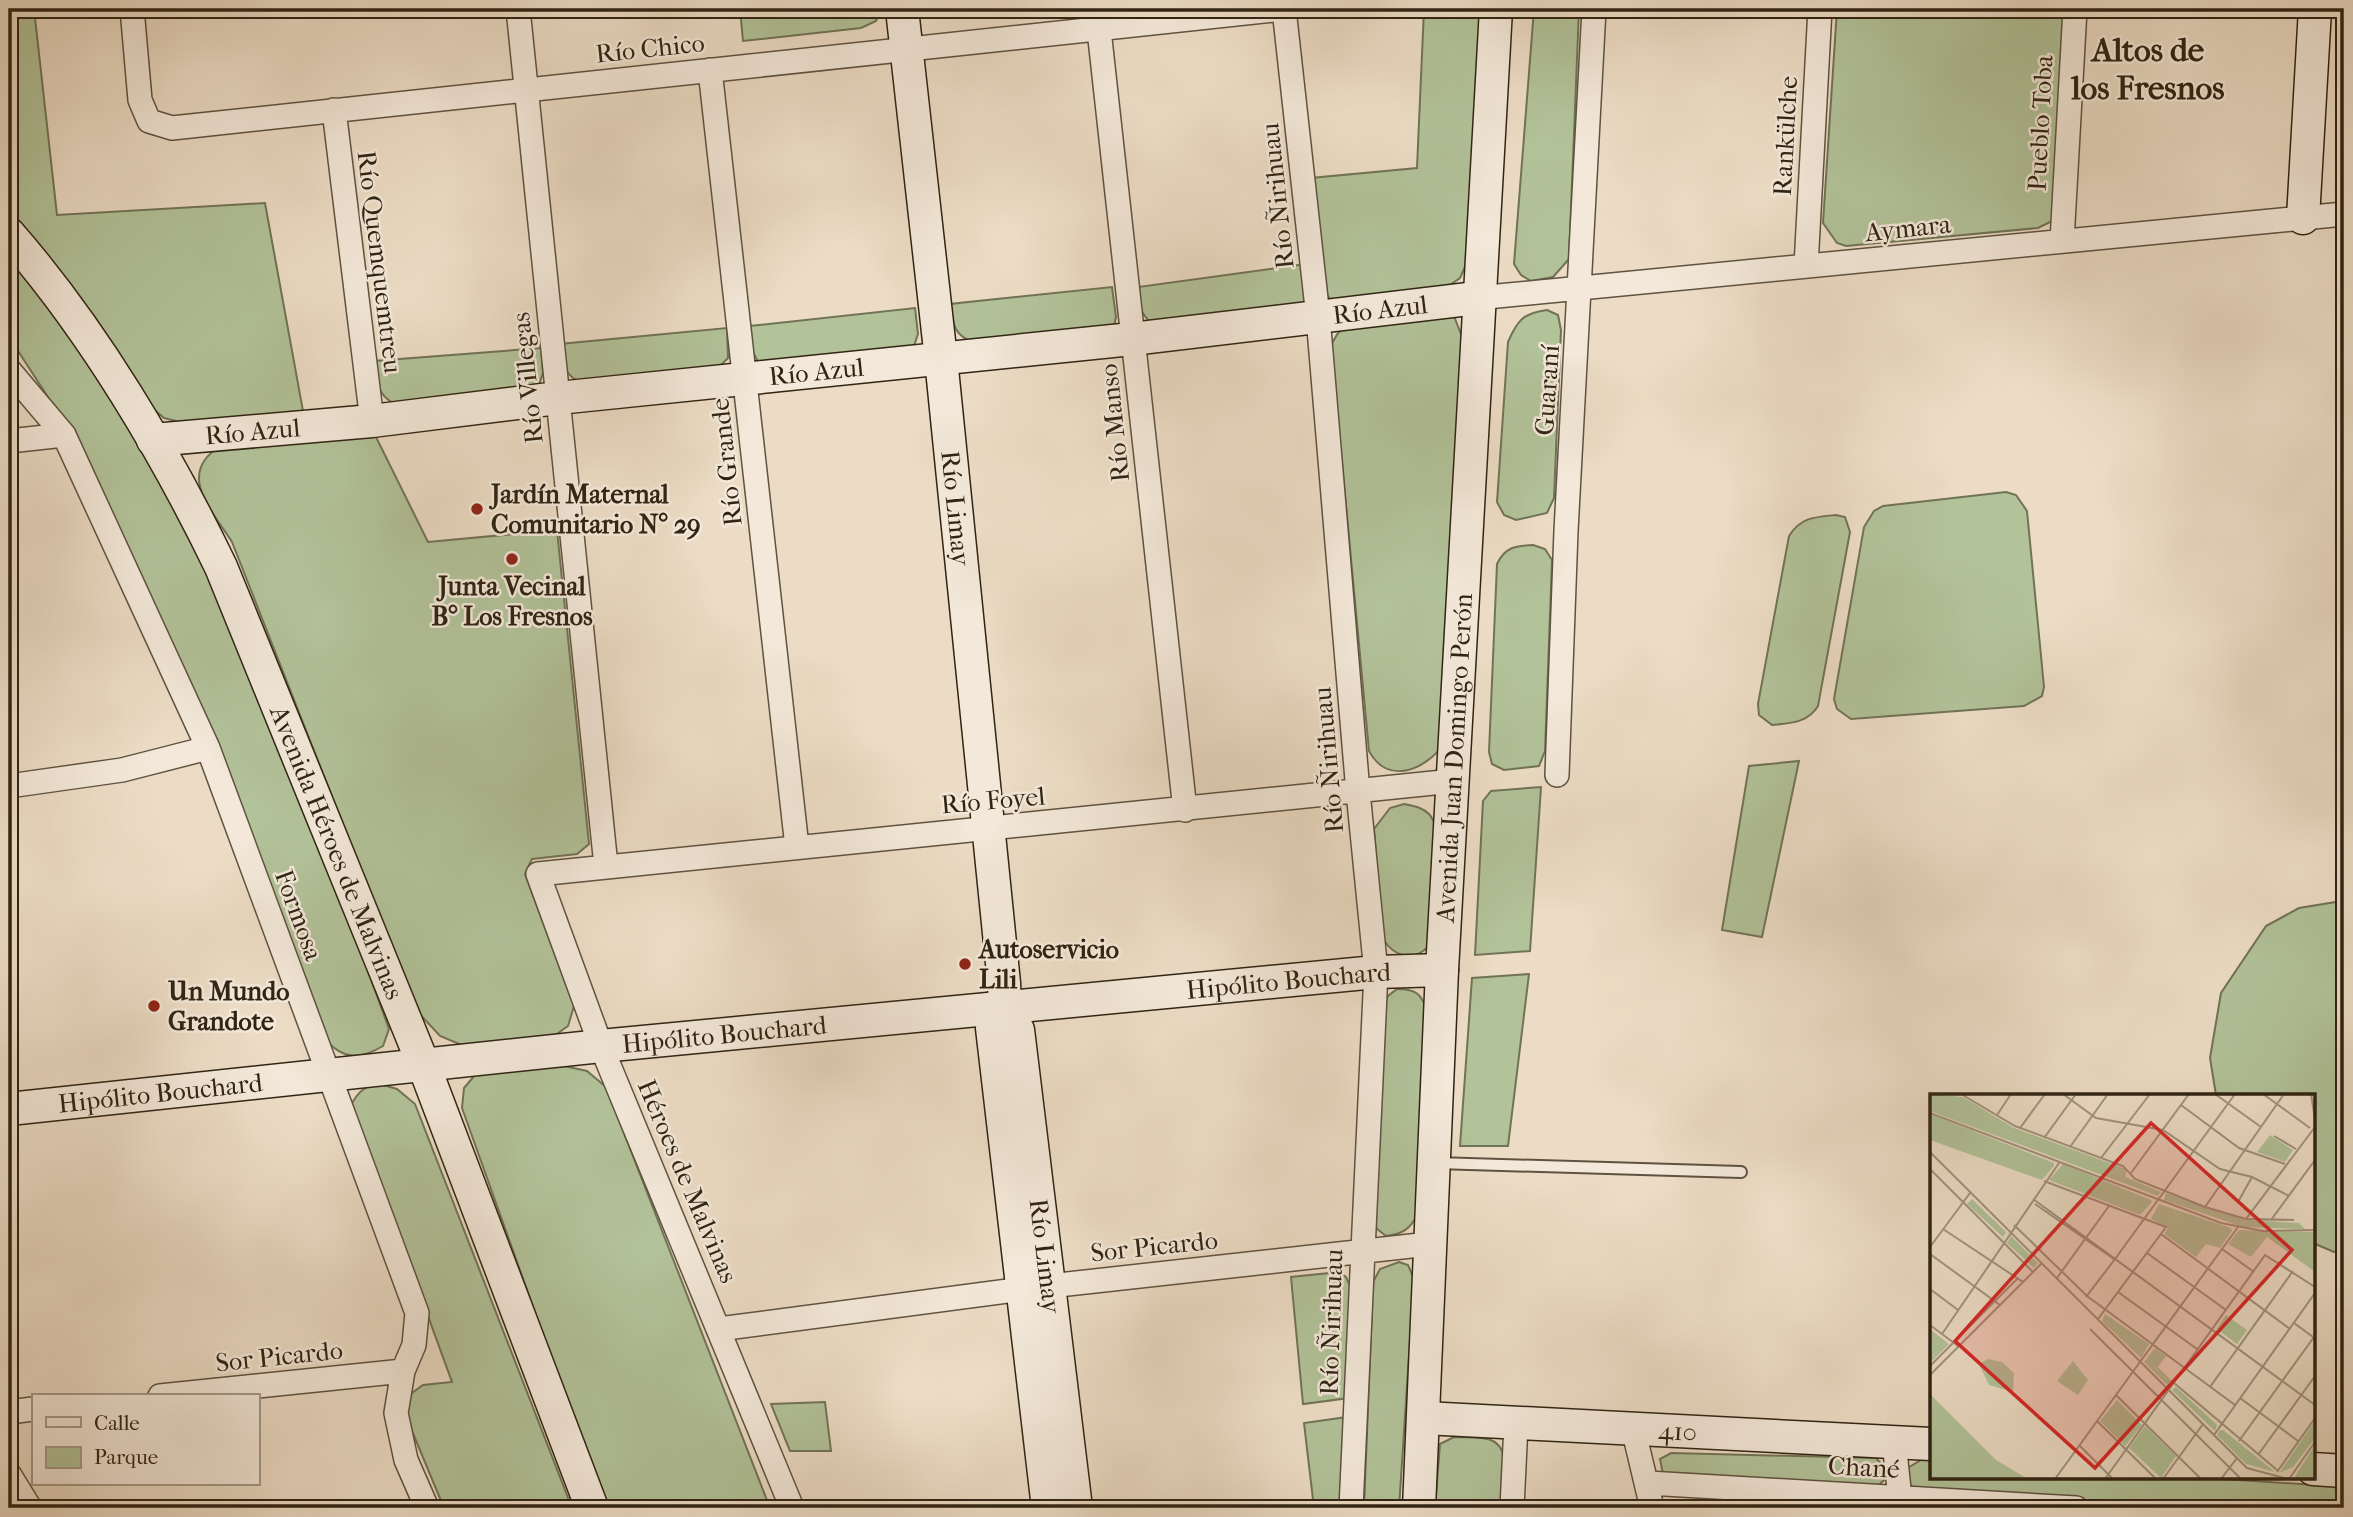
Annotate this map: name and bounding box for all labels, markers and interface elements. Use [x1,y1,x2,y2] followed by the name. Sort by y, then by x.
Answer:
[594,27,706,70] street label: Río Chico
[2071,31,2224,108] district label: Altos de los Fresnos
[2021,53,2060,192] street label: Pueblo Toba
[1767,75,1804,197] street label: Rankülche
[1253,121,1301,271] street label: Río Ñirihuau
[350,149,409,375] street label: Río Quemquemtreu
[1863,208,1954,249] street label: Aymara
[1331,289,1429,331] street label: Río Azul
[505,311,550,445] street label: Río Villegas
[1529,343,1566,437] street label: Guaraní
[767,352,865,392] street label: Río Azul
[1093,362,1136,484] street label: Río Manso
[704,396,749,528] street label: Río Grande
[204,412,302,451] street label: Río Azul
[934,449,977,568] street label: Río Limay
[488,479,701,540] place label: Jardín Maternal Comunitario N° 29
[469,501,485,517] marker: Jardín Maternal Comunitario N° 29
[504,551,520,567] marker: Junta Vecinal B° Los Fresnos
[431,571,593,632] place label: Junta Vecinal B° Los Fresnos
[1430,592,1479,924] street label: Avenida Juan Domingo Perón
[1306,685,1350,835] street label: Río Ñirihuau
[263,700,410,1004] street label: Avenida Héroes de Malvinas
[940,781,1046,820] street label: Río Foyel
[268,866,330,966] street label: Formosa
[977,934,1119,995] place label: Autoservicio Lili
[957,956,973,972] marker: Autoservicio Lili
[1185,957,1392,1006] street label: Hipólito Bouchard
[167,976,289,1037] place label: Un Mundo Grandote
[146,998,162,1014] marker: Un Mundo Grandote
[620,1009,829,1060] street label: Hipólito Bouchard
[56,1067,265,1120] street label: Hipólito Bouchard
[631,1075,744,1288] street label: Héroes de Malvinas
[1930,1094,2314,1478] inset map
[1023,1197,1067,1316] street label: Río Limay
[1089,1224,1219,1269] street label: Sor Picardo
[1312,1248,1350,1396] street label: Río Ñirihuau
[214,1334,344,1379] street label: Sor Picardo
[32,1394,259,1486] legend
[94,1411,140,1435] text: Calle
[1657,1415,1698,1448] street label: 410
[94,1445,158,1469] text: Parque
[1827,1450,1901,1485] street label: Chané

